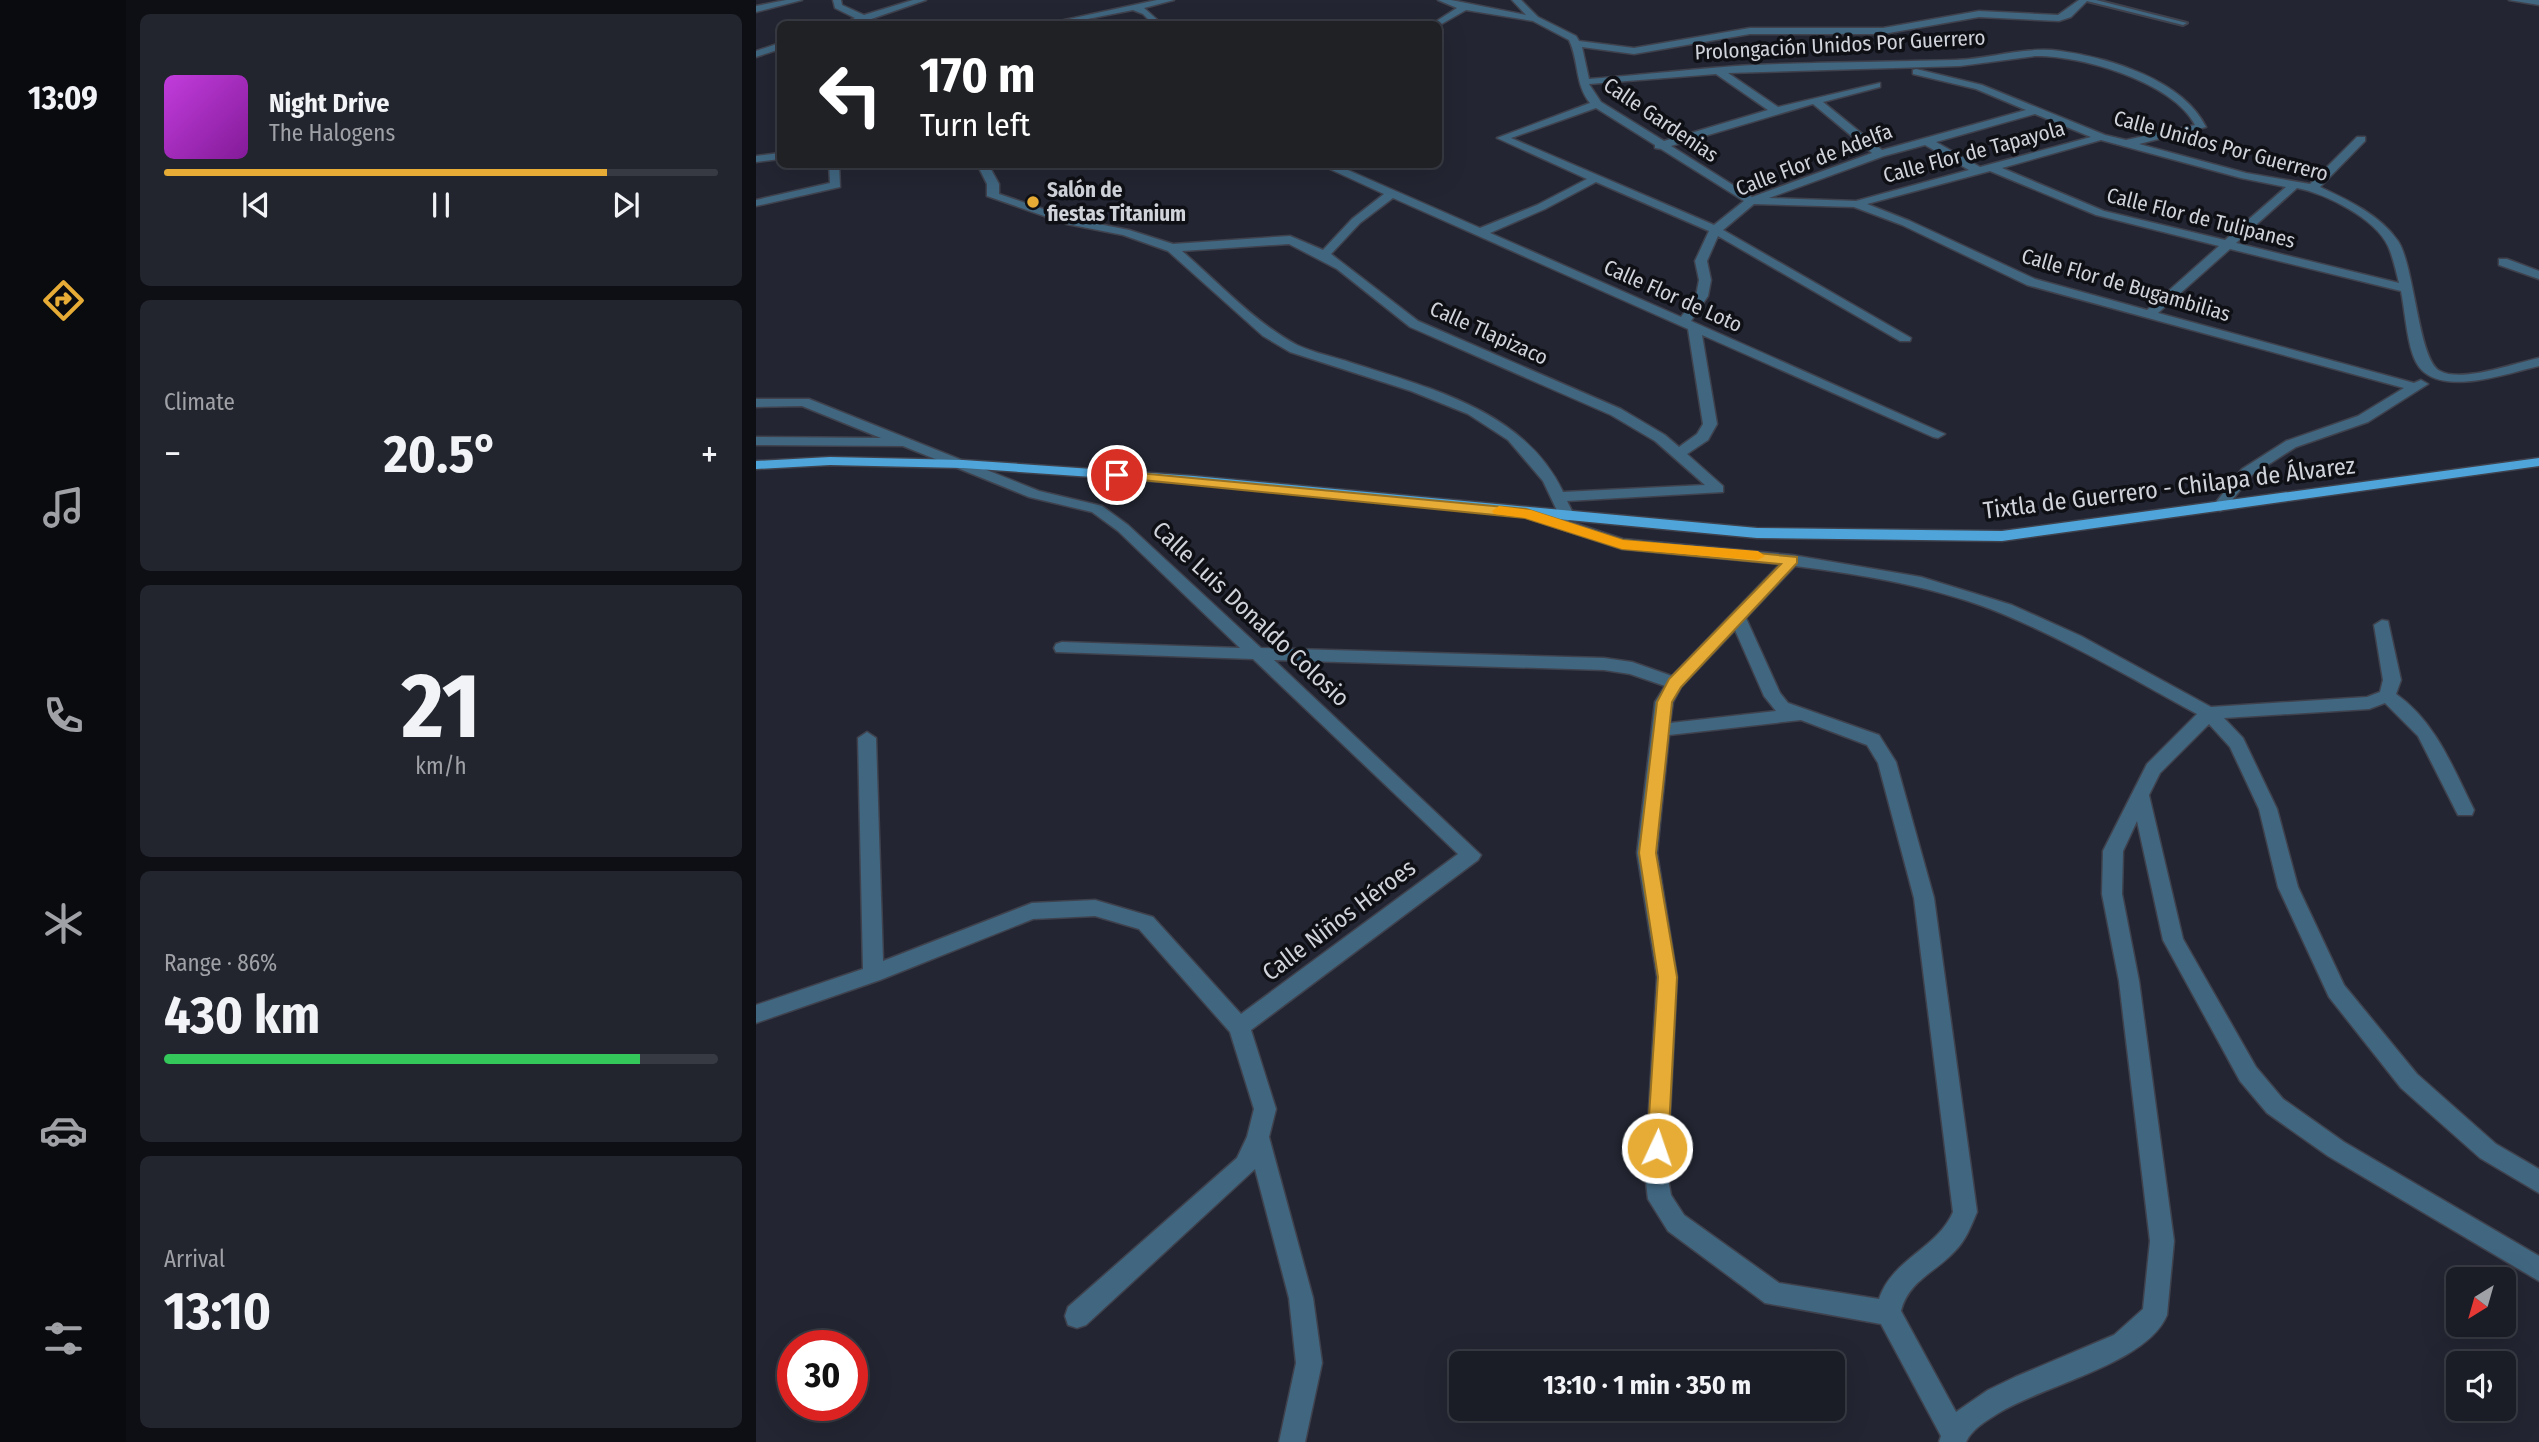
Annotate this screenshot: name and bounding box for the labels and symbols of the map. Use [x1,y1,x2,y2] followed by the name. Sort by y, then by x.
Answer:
[1694,24,1986,66] street label: Prolongación Unidos Por Guerrero
[1599,72,1723,168] street label: Calle Gardenias
[2111,105,2331,187] street label: Calle Unidos Por Guerrero
[1880,115,2068,189] street label: Calle Flor de Tapayola
[1732,118,1896,202] street label: Calle Flor de Adelfa
[1047,177,1186,227] place label: Salón de fiestas Titanium
[2104,182,2298,254] street label: Calle Flor de Tulipanes
[1025,194,1041,210] marker: Salón de fiestas Titanium
[2019,243,2233,327] street label: Calle Flor de Bugambilias
[1600,254,1746,338] street label: Calle Flor de Loto
[1426,295,1552,371] street label: Calle Tlapizaco
[1087,445,1147,505] pin
[1981,450,2357,525] street label: Tixtla de Guerrero - Chilapa de Álvarez
[1147,516,1355,712] street label: Calle Luis Donaldo Colosio
[1257,853,1421,987] street label: Calle Niños Héroes
[1620,1111,1694,1185] position arrow
[2446,1267,2516,1337] north arrow
[777,1330,868,1421] speed limit sign: 30

